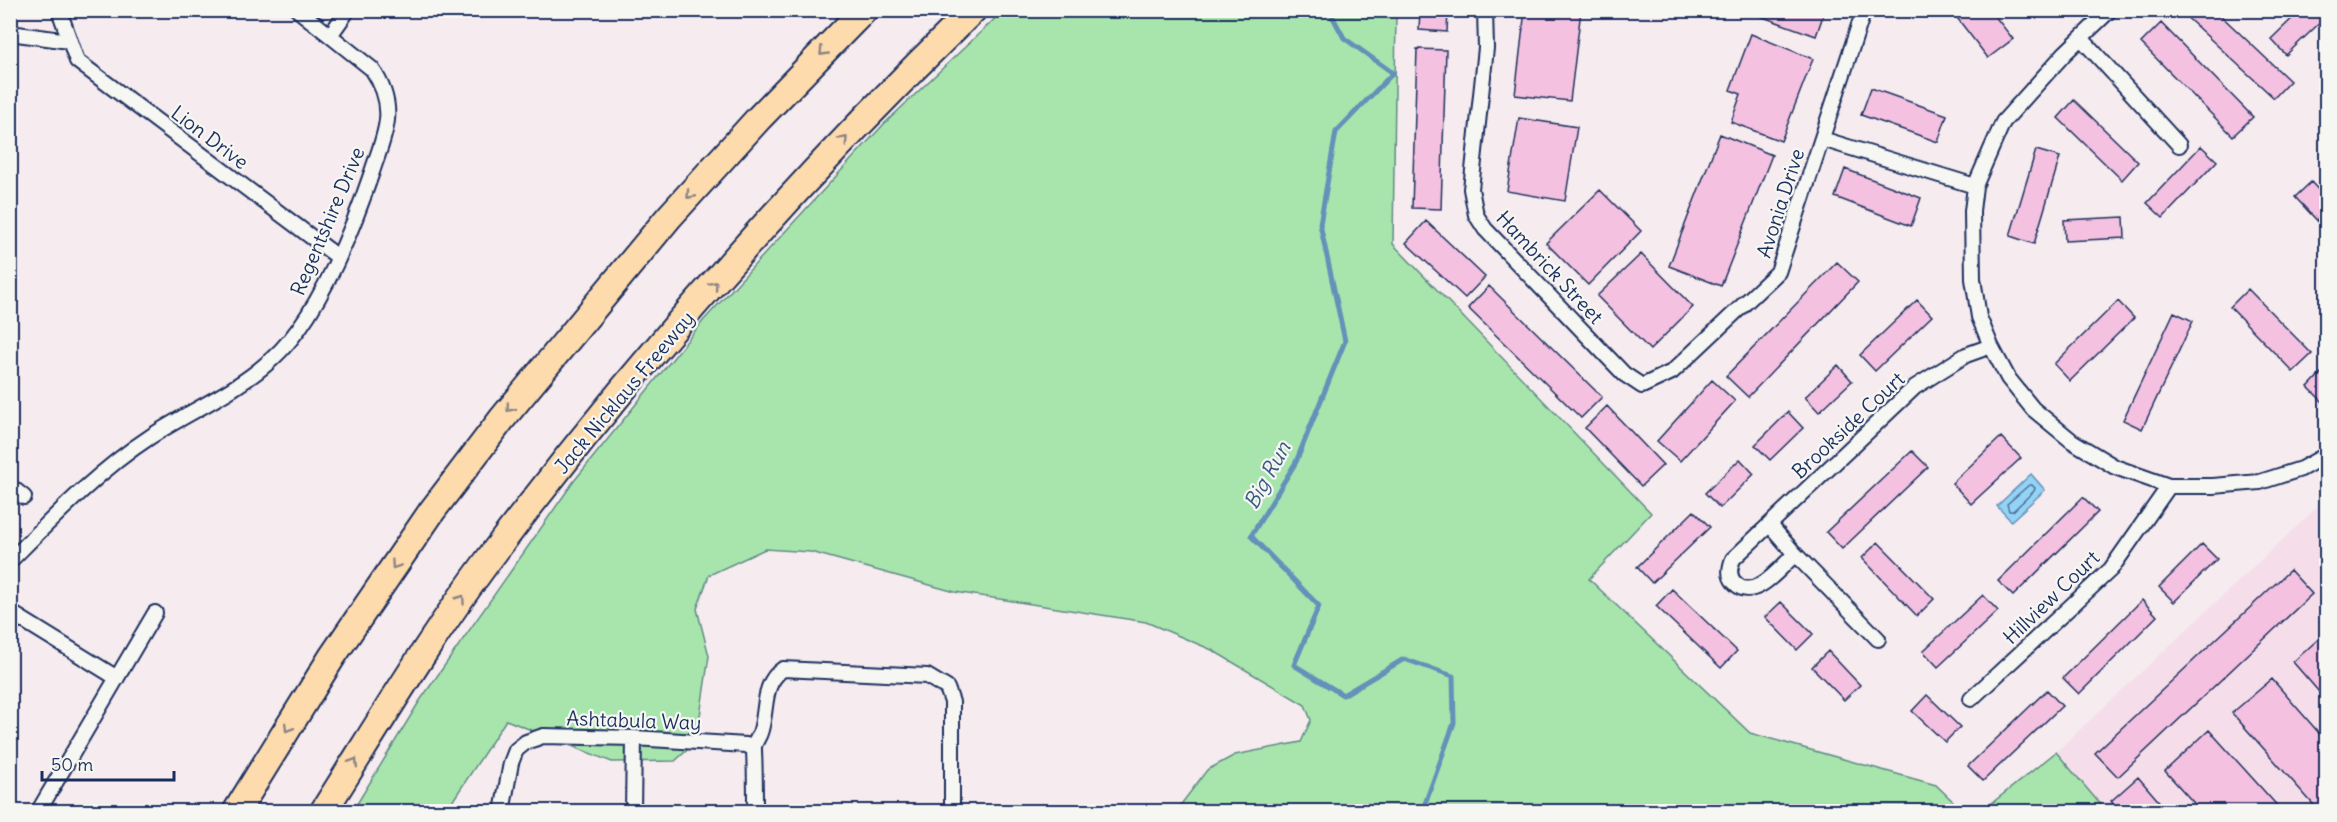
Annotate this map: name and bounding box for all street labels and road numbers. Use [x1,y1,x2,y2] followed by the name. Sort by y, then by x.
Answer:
[166,100,254,174] street label: Lion Drive
[284,143,370,299] street label: Regentshire Drive
[1751,145,1809,261] street label: Avonia Drive
[1491,205,1609,329] street label: Hambrick Street
[549,306,699,478] street label: Jack Nicklaus Freeway
[1786,366,1910,484] street label: Brookside Court
[1998,545,2104,649] street label: Hillview Court
[566,705,702,735] street label: Ashtabula Way

